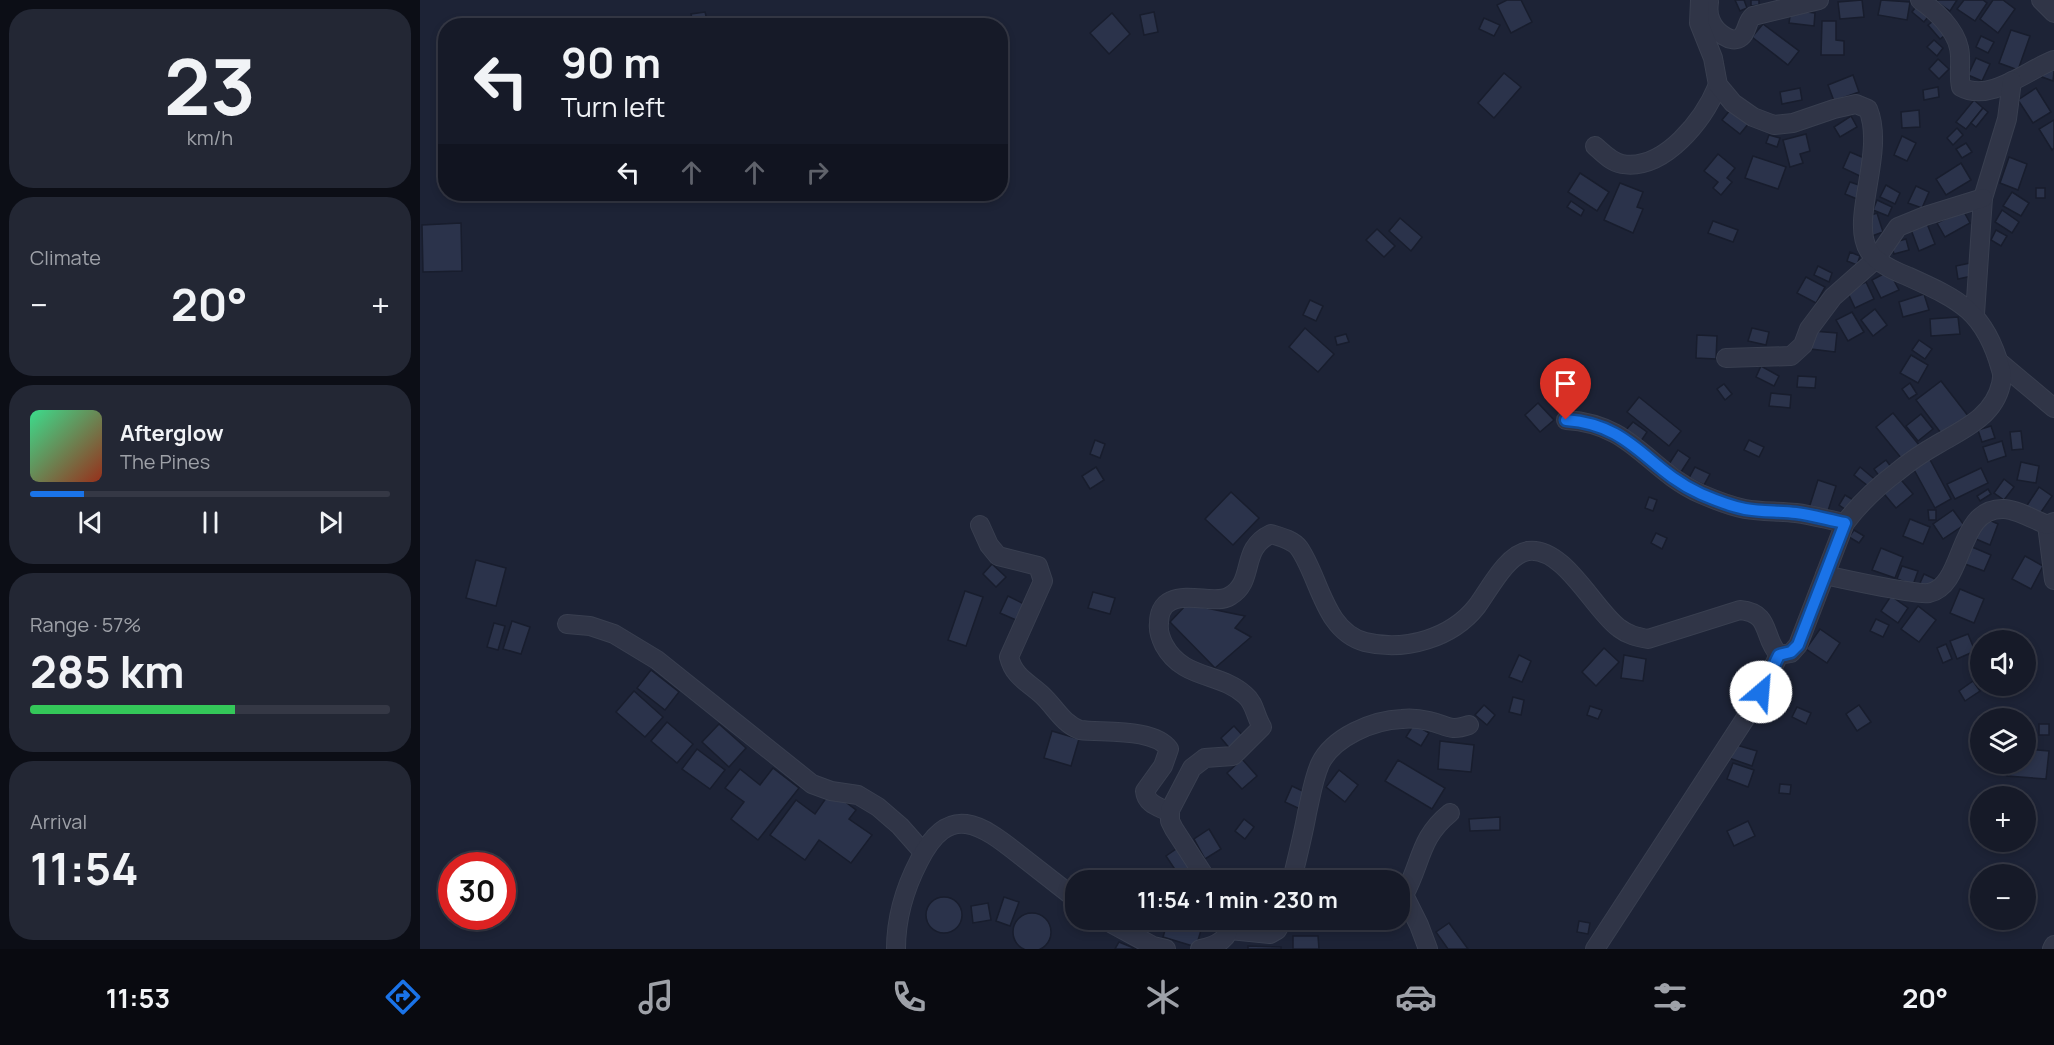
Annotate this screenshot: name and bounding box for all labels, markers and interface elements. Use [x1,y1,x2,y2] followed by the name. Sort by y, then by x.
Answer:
[164,32,256,138] text: 23
[561,33,661,91] text: 90 m
[462,42,540,120] icon: left
[561,88,665,125] text: Turn left
[187,124,233,151] text: km/h
[612,156,645,189] icon: left
[675,156,708,189] icon: ahead
[738,156,771,189] icon: ahead
[801,156,834,189] icon: right
[30,244,101,271] text: Climate
[171,273,248,335] text: 20°
[30,282,48,327] text: −
[371,282,390,327] text: +
[1540,358,1591,420] pin
[1549,367,1582,400] icon: arrive
[120,418,224,448] text: Afterglow
[120,448,210,475] text: The Pines
[74,506,107,539] icon: previous
[194,506,227,539] icon: pause
[314,506,347,539] icon: next
[30,611,141,638] text: Range · 57%
[1970,630,2036,930] map controls
[1970,630,2036,696] button: sound
[30,640,184,702] text: 285 km
[1729,660,1793,724] position arrow
[1970,708,2036,774] button: layers
[1970,786,2036,852] button: +
[30,808,87,835] text: Arrival
[30,837,139,899] text: 11:54
[438,852,516,930] speed limit sign: 30
[1970,864,2036,930] button: −
[1137,885,1338,915] text: 11:54 · 1 min · 230 m
[382,976,424,1018] icon: directions
[635,976,677,1018] icon: music
[888,976,930,1018] icon: phone
[1142,976,1184,1018] icon: climate
[1395,976,1437,1018] icon: car
[1649,976,1691,1018] icon: filters
[106,979,170,1016] text: 11:53
[1902,979,1948,1016] text: 20°

